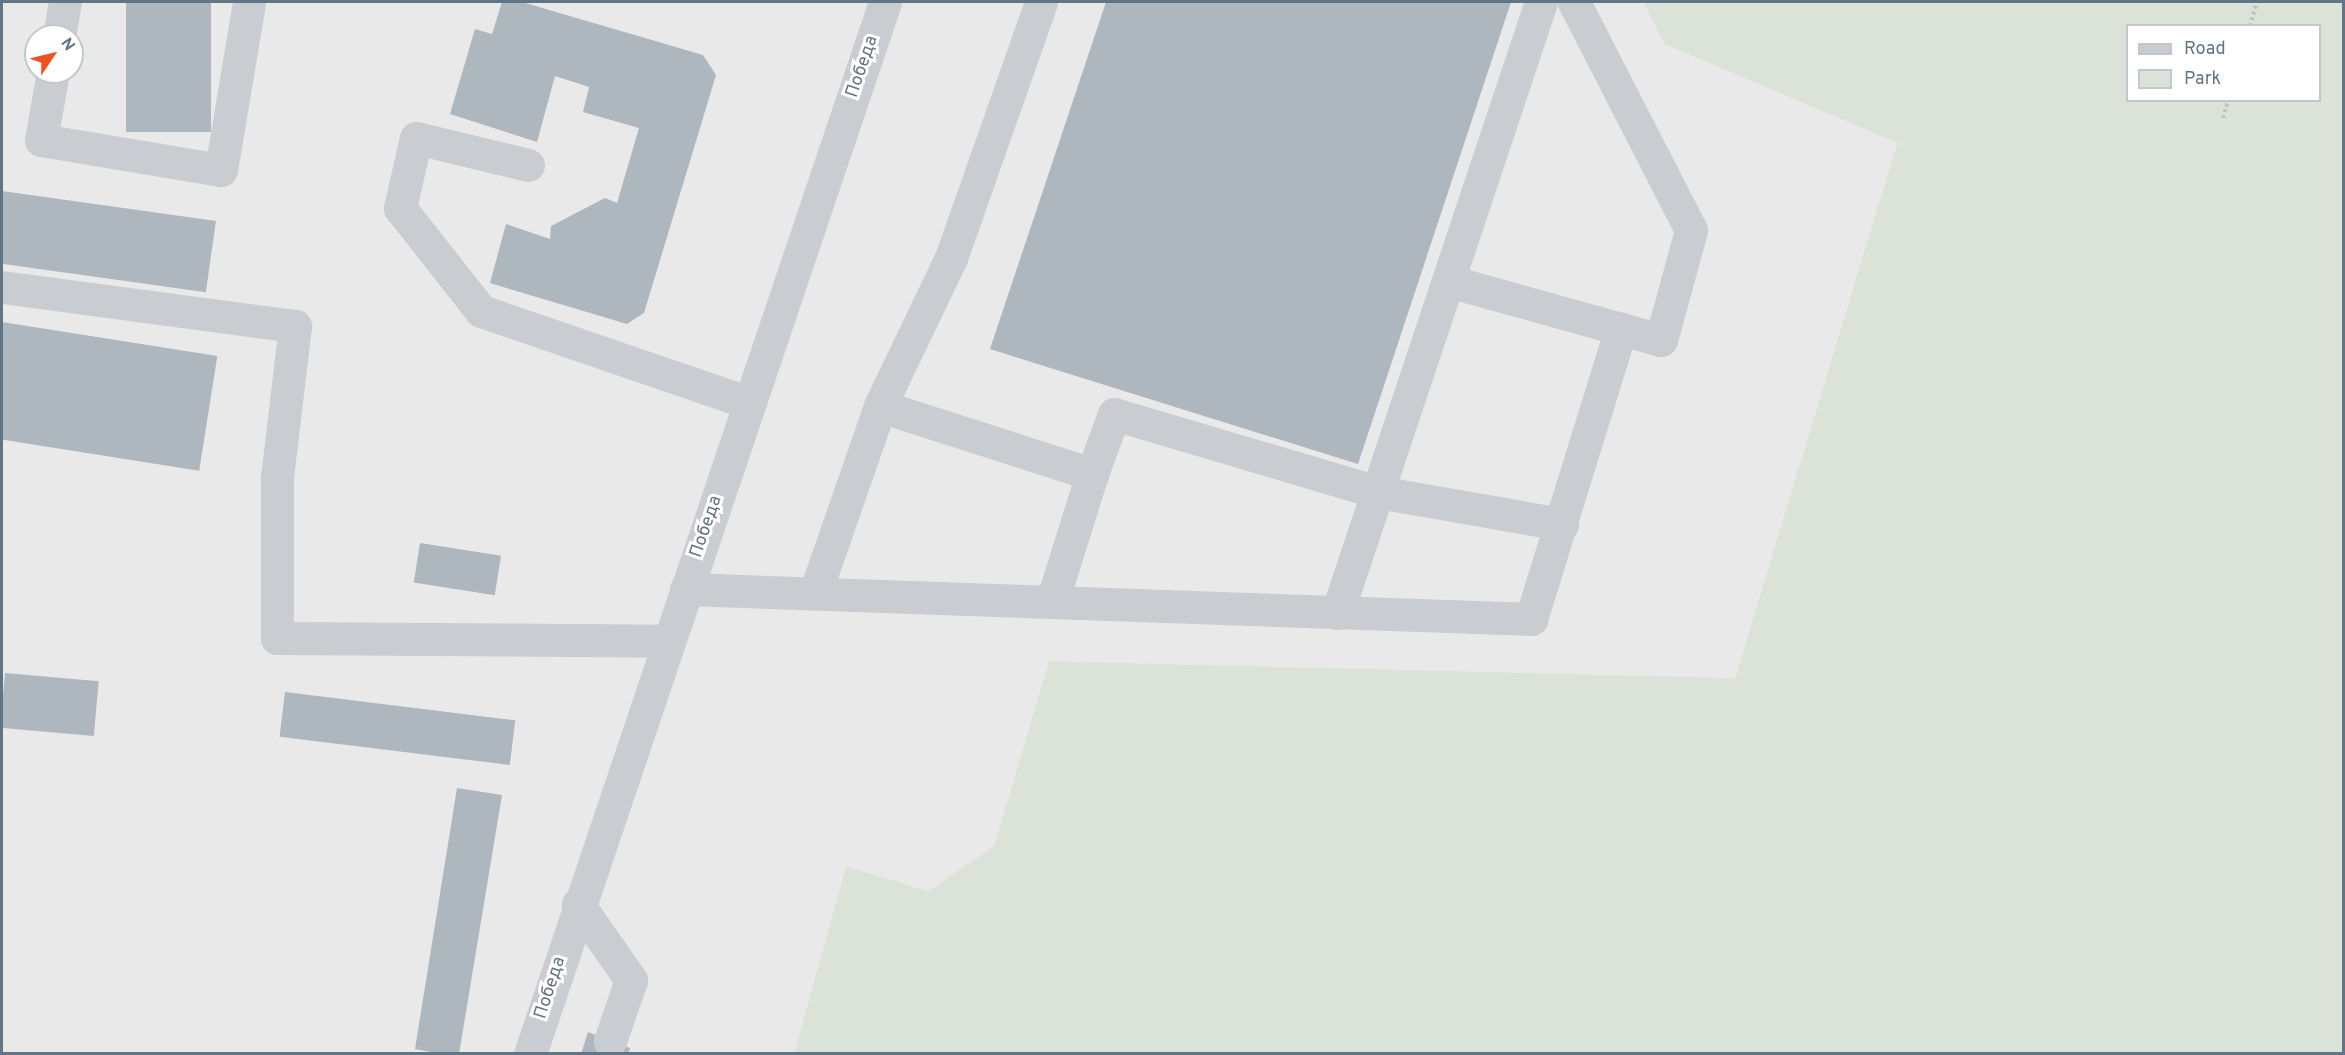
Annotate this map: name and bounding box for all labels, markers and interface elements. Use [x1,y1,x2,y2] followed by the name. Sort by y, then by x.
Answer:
[24,24,84,84] north arrow
[2126,24,2321,102] legend
[842,33,884,101] street label: Победа
[56,34,79,55] text: N
[2184,38,2226,61] text: Road
[2184,68,2221,91] text: Park
[686,493,728,561] street label: Победа
[531,954,571,1022] street label: Победа

